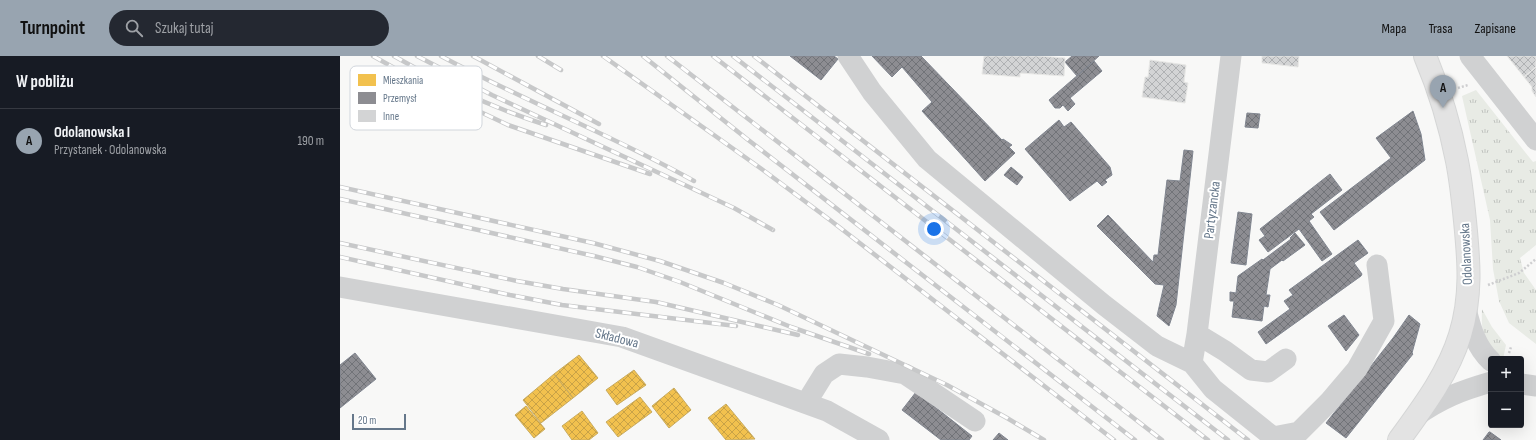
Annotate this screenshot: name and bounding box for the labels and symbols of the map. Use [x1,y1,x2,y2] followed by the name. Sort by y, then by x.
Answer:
[350,66,482,130] legend
[383,74,423,87] text: Mieszkania
[1430,75,1456,108] pin: A
[383,92,417,105] text: Przemysł
[383,110,399,123] text: Inne
[1200,180,1224,240] street label: Partyzancka
[924,219,944,239] your location
[1456,223,1476,285] street label: Odolanowska
[594,324,640,352] street label: Składowa
[352,412,406,431] scale bar

